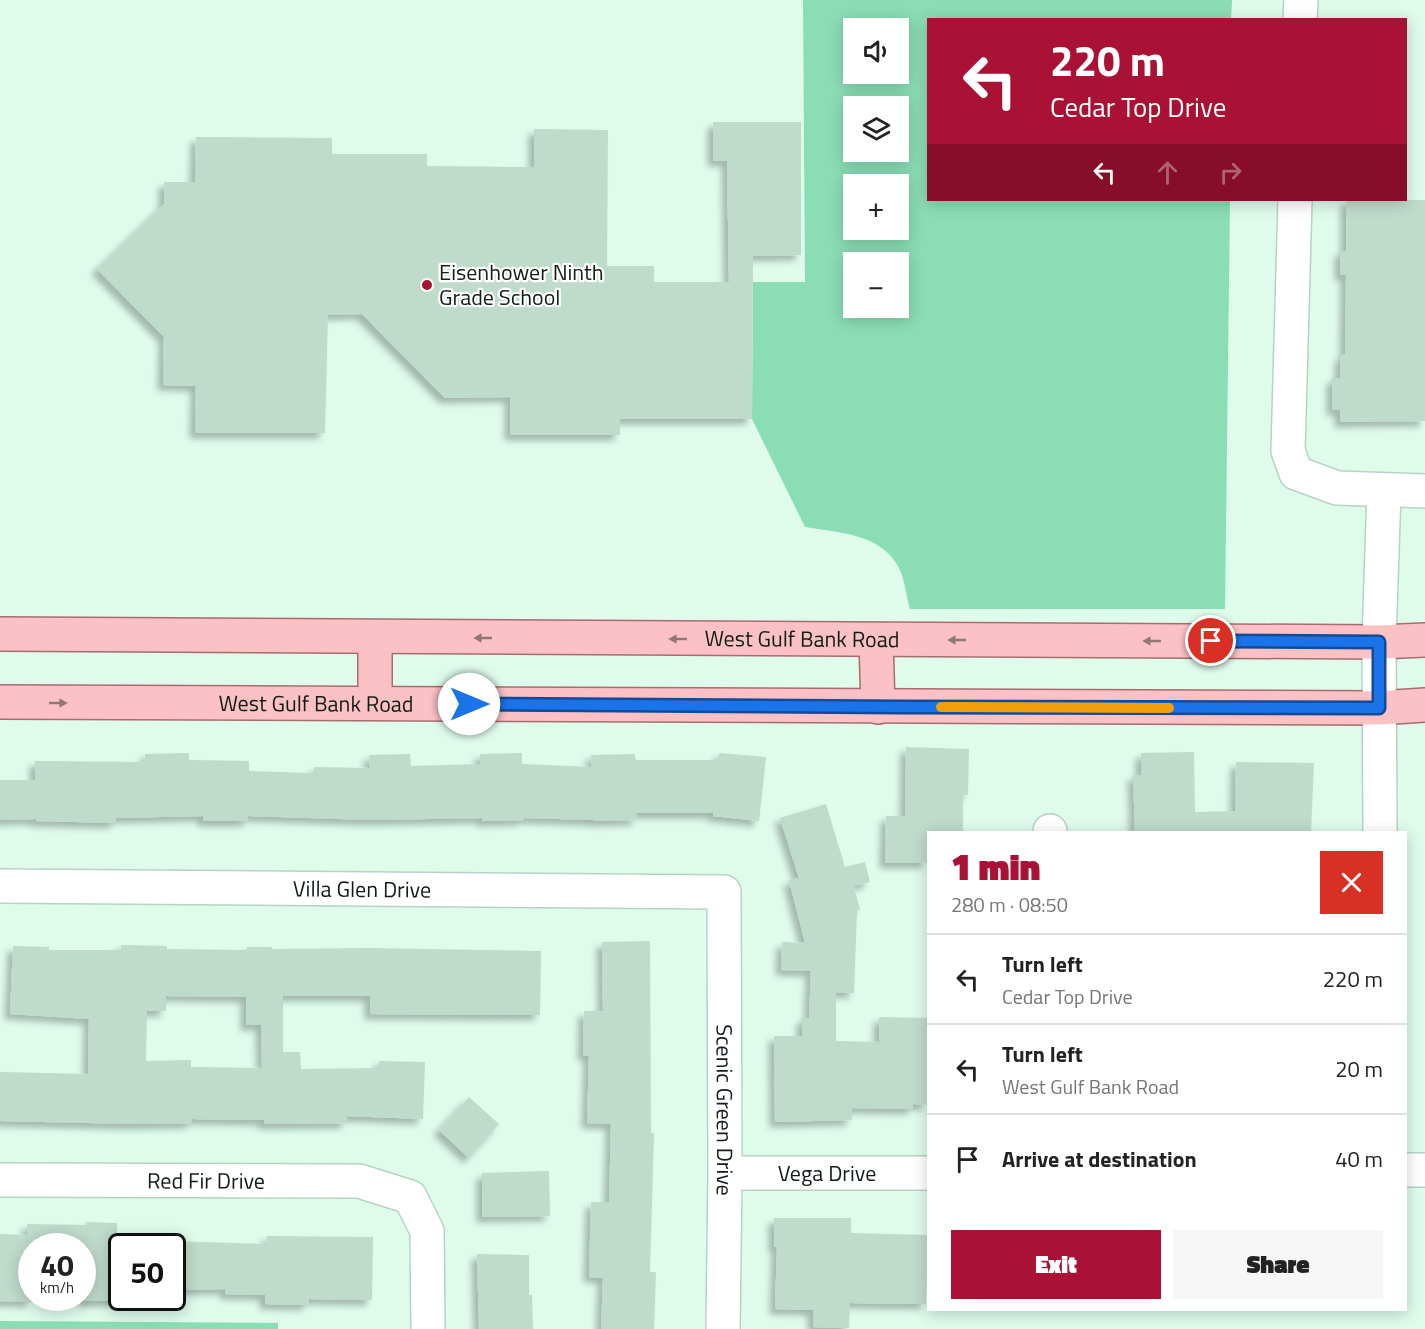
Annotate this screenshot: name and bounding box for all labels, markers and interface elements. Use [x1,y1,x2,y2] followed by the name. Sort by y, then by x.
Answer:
[843,18,909,318] map controls
[843,18,909,84] button: sound
[1050,28,1165,92] text: 220 m
[951,42,1029,120] icon: left
[1050,86,1226,127] text: Cedar Top Drive
[843,96,909,162] button: layers
[1088,156,1121,189] icon: left
[1151,156,1184,189] icon: ahead
[1214,156,1247,189] icon: right
[843,174,909,240] button: +
[843,252,909,318] button: −
[439,255,604,314] place label: Eisenhower Ninth Grade School
[420,278,434,292] marker: Eisenhower Ninth Grade School
[1185,615,1236,666] pin
[704,621,900,656] street label: West Gulf Bank Road
[1194,624,1227,657] icon: arrive
[474,633,493,643] one-way arrow
[669,634,688,644] one-way arrow
[948,635,967,645] one-way arrow
[1143,636,1162,646] one-way arrow
[437,672,501,736] position arrow
[218,686,414,721] street label: West Gulf Bank Road
[49,698,68,708] one-way arrow
[951,839,1040,894] text: 1 min
[1320,851,1383,914] button: close
[293,871,431,907] street label: Villa Glen Drive
[951,889,1068,920] text: 280 m · 08:50
[1002,947,1083,981] text: Turn left
[1323,962,1383,996] text: 220 m
[951,963,984,996] icon: left
[1002,981,1133,1012] text: Cedar Top Drive
[707,1024,742,1196] street label: Scenic Green Drive
[1002,1037,1083,1071] text: Turn left
[1335,1052,1383,1086] text: 20 m
[951,1053,984,1086] icon: left
[1002,1071,1179,1102] text: West Gulf Bank Road
[1002,1142,1197,1176] text: Arrive at destination
[1335,1142,1383,1176] text: 40 m
[951,1143,984,1176] icon: arrive
[778,1156,876,1190] street label: Vega Drive
[147,1163,265,1198] street label: Red Fir Drive
[951,1230,1161,1299] button: Exit
[1173,1230,1383,1299] button: Share
[108,1233,186,1311] speed limit sign: 50
[40,1242,74,1288] text: 40
[40,1276,74,1299] text: km/h

